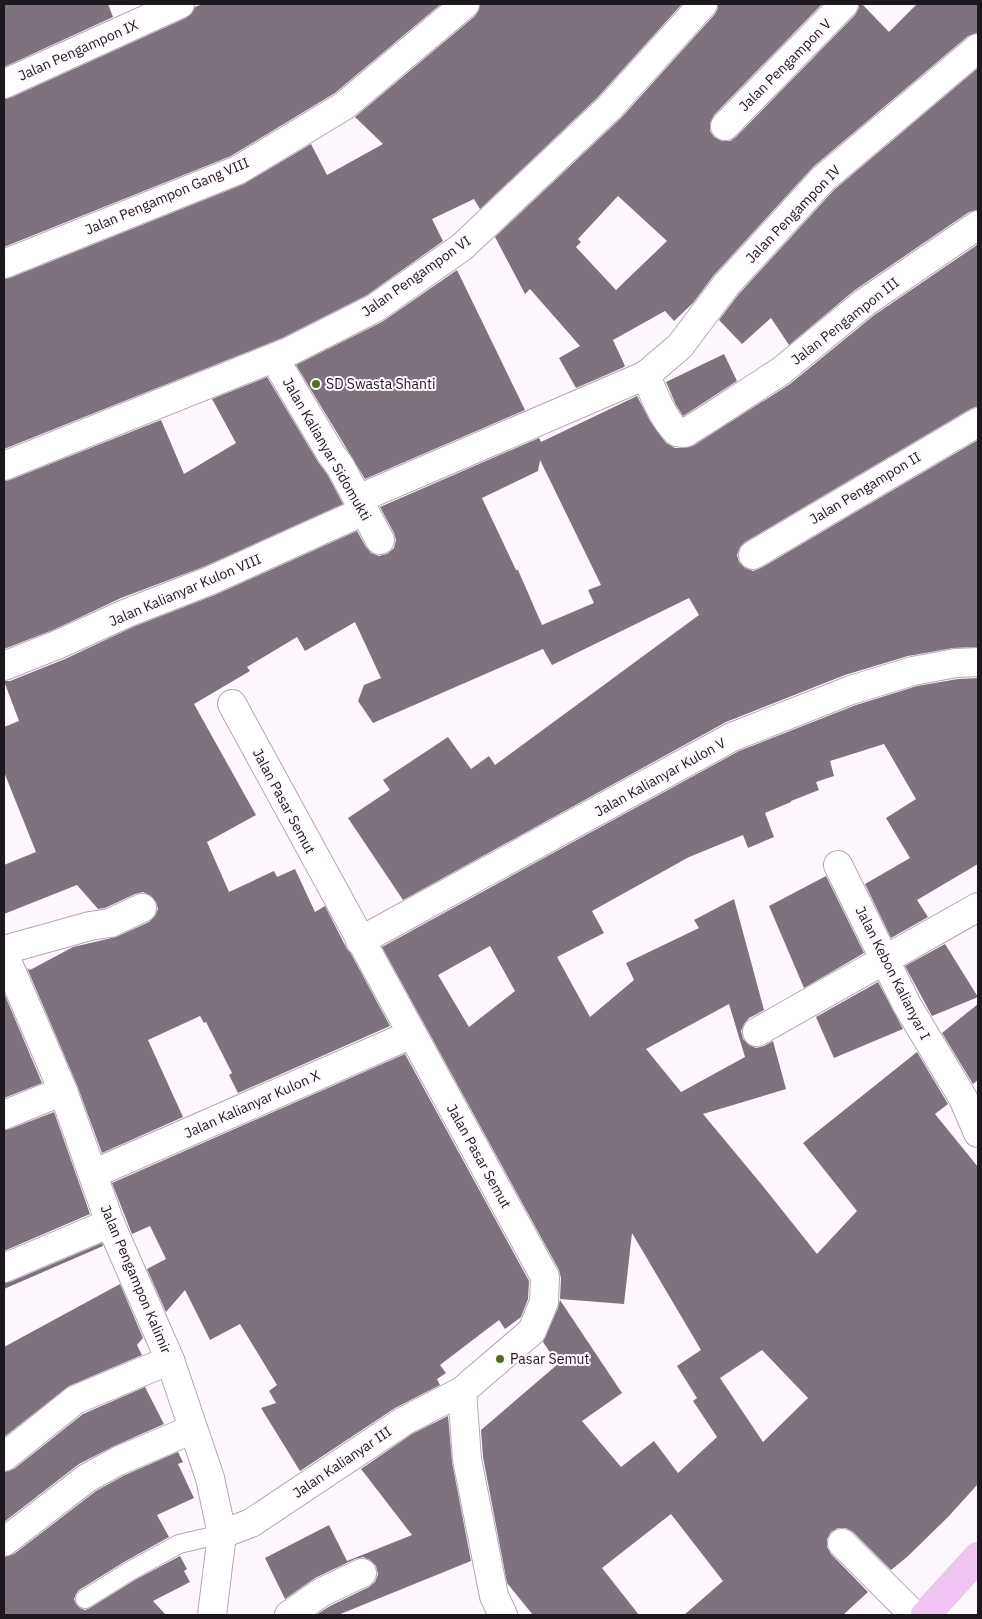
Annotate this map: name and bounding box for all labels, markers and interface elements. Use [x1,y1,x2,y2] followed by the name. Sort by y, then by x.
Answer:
[15,15,141,85] street label: Jalan Pengampon IX
[735,15,835,115] street label: Jalan Pengampon V
[82,153,252,239] street label: Jalan Pengampon Gang VIII
[742,161,845,267] street label: Jalan Pengampon IV
[358,232,474,320] street label: Jalan Pengampon VI
[787,273,903,369] street label: Jalan Pengampon III
[279,374,375,524] street label: Jalan Kalianyar Sidomukti
[326,375,435,393] place label: SD Swasta Shanti
[310,378,322,390] marker: SD Swasta Shanti
[806,448,924,528] street label: Jalan Pengampon II
[106,550,264,630] street label: Jalan Kalianyar Kulon VIII
[591,733,729,820] street label: Jalan Kalianyar Kulon V
[249,745,319,857] street label: Jalan Pasar Semut
[851,903,935,1043] street label: Jalan Kebon Kalianyar I
[181,1066,323,1142] street label: Jalan Kalianyar Kulon X
[443,1101,515,1211] street label: Jalan Pasar Semut
[97,1202,175,1356] street label: Jalan Pengampon Kalimir
[510,1350,590,1368] place label: Pasar Semut
[494,1353,506,1365] marker: Pasar Semut
[289,1422,395,1502] street label: Jalan Kalianyar III

